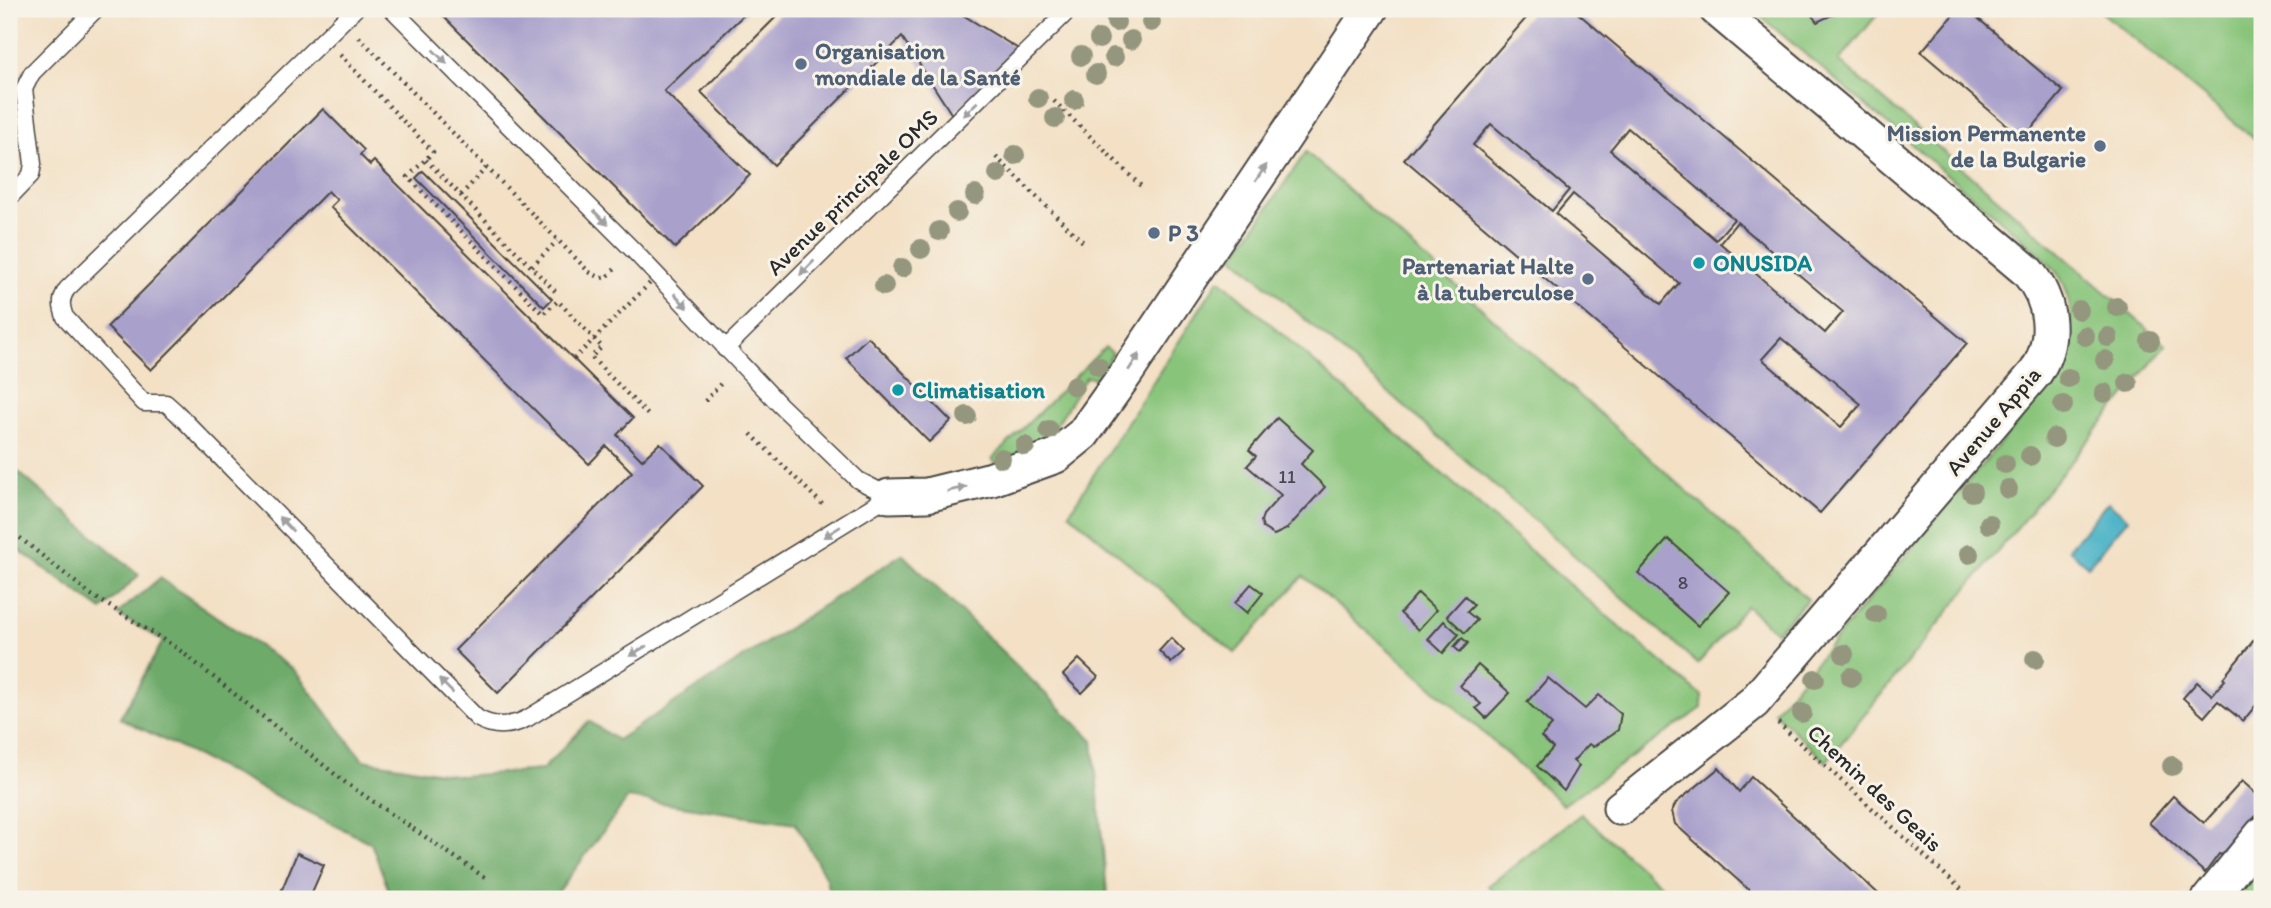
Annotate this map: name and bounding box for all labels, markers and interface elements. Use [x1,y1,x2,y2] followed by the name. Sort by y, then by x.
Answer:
[814,37,1021,91] place label: Organisation mondiale de la Santé
[431,48,447,65] one-way arrow
[793,56,809,72] marker: Organisation mondiale de la Santé
[962,101,978,117] one-way arrow
[760,103,944,281] street label: Avenue principale OMS
[1887,119,2086,173] place label: Mission Permanente de la Bulgarie
[2092,138,2108,154] marker: Mission Permanente de la Bulgarie
[1254,164,1268,182] one-way arrow
[592,209,608,226] one-way arrow
[1168,219,1199,247] place label: P 3
[1146,225,1162,241] marker: P 3
[1713,249,1812,277] place label: ONUSIDA
[1402,252,1574,306] place label: Partenariat Halte à la tuberculose
[1691,255,1707,271] marker: ONUSIDA
[800,259,816,276] one-way arrow
[1580,271,1596,287] marker: Partenariat Halte à la tuberculose
[672,292,688,309] one-way arrow
[1127,353,1141,371] one-way arrow
[1939,361,2047,481] street label: Avenue Appia
[912,376,1046,404] place label: Climatisation
[890,382,906,398] marker: Climatisation
[1278,465,1296,488] house number: 11
[946,483,968,494] one-way arrow
[278,516,294,533] one-way arrow
[822,526,841,539] one-way arrow
[1678,571,1688,594] house number: 8
[628,645,647,658] one-way arrow
[438,678,454,695] one-way arrow
[1802,718,1948,858] street label: Chemin des Geais

